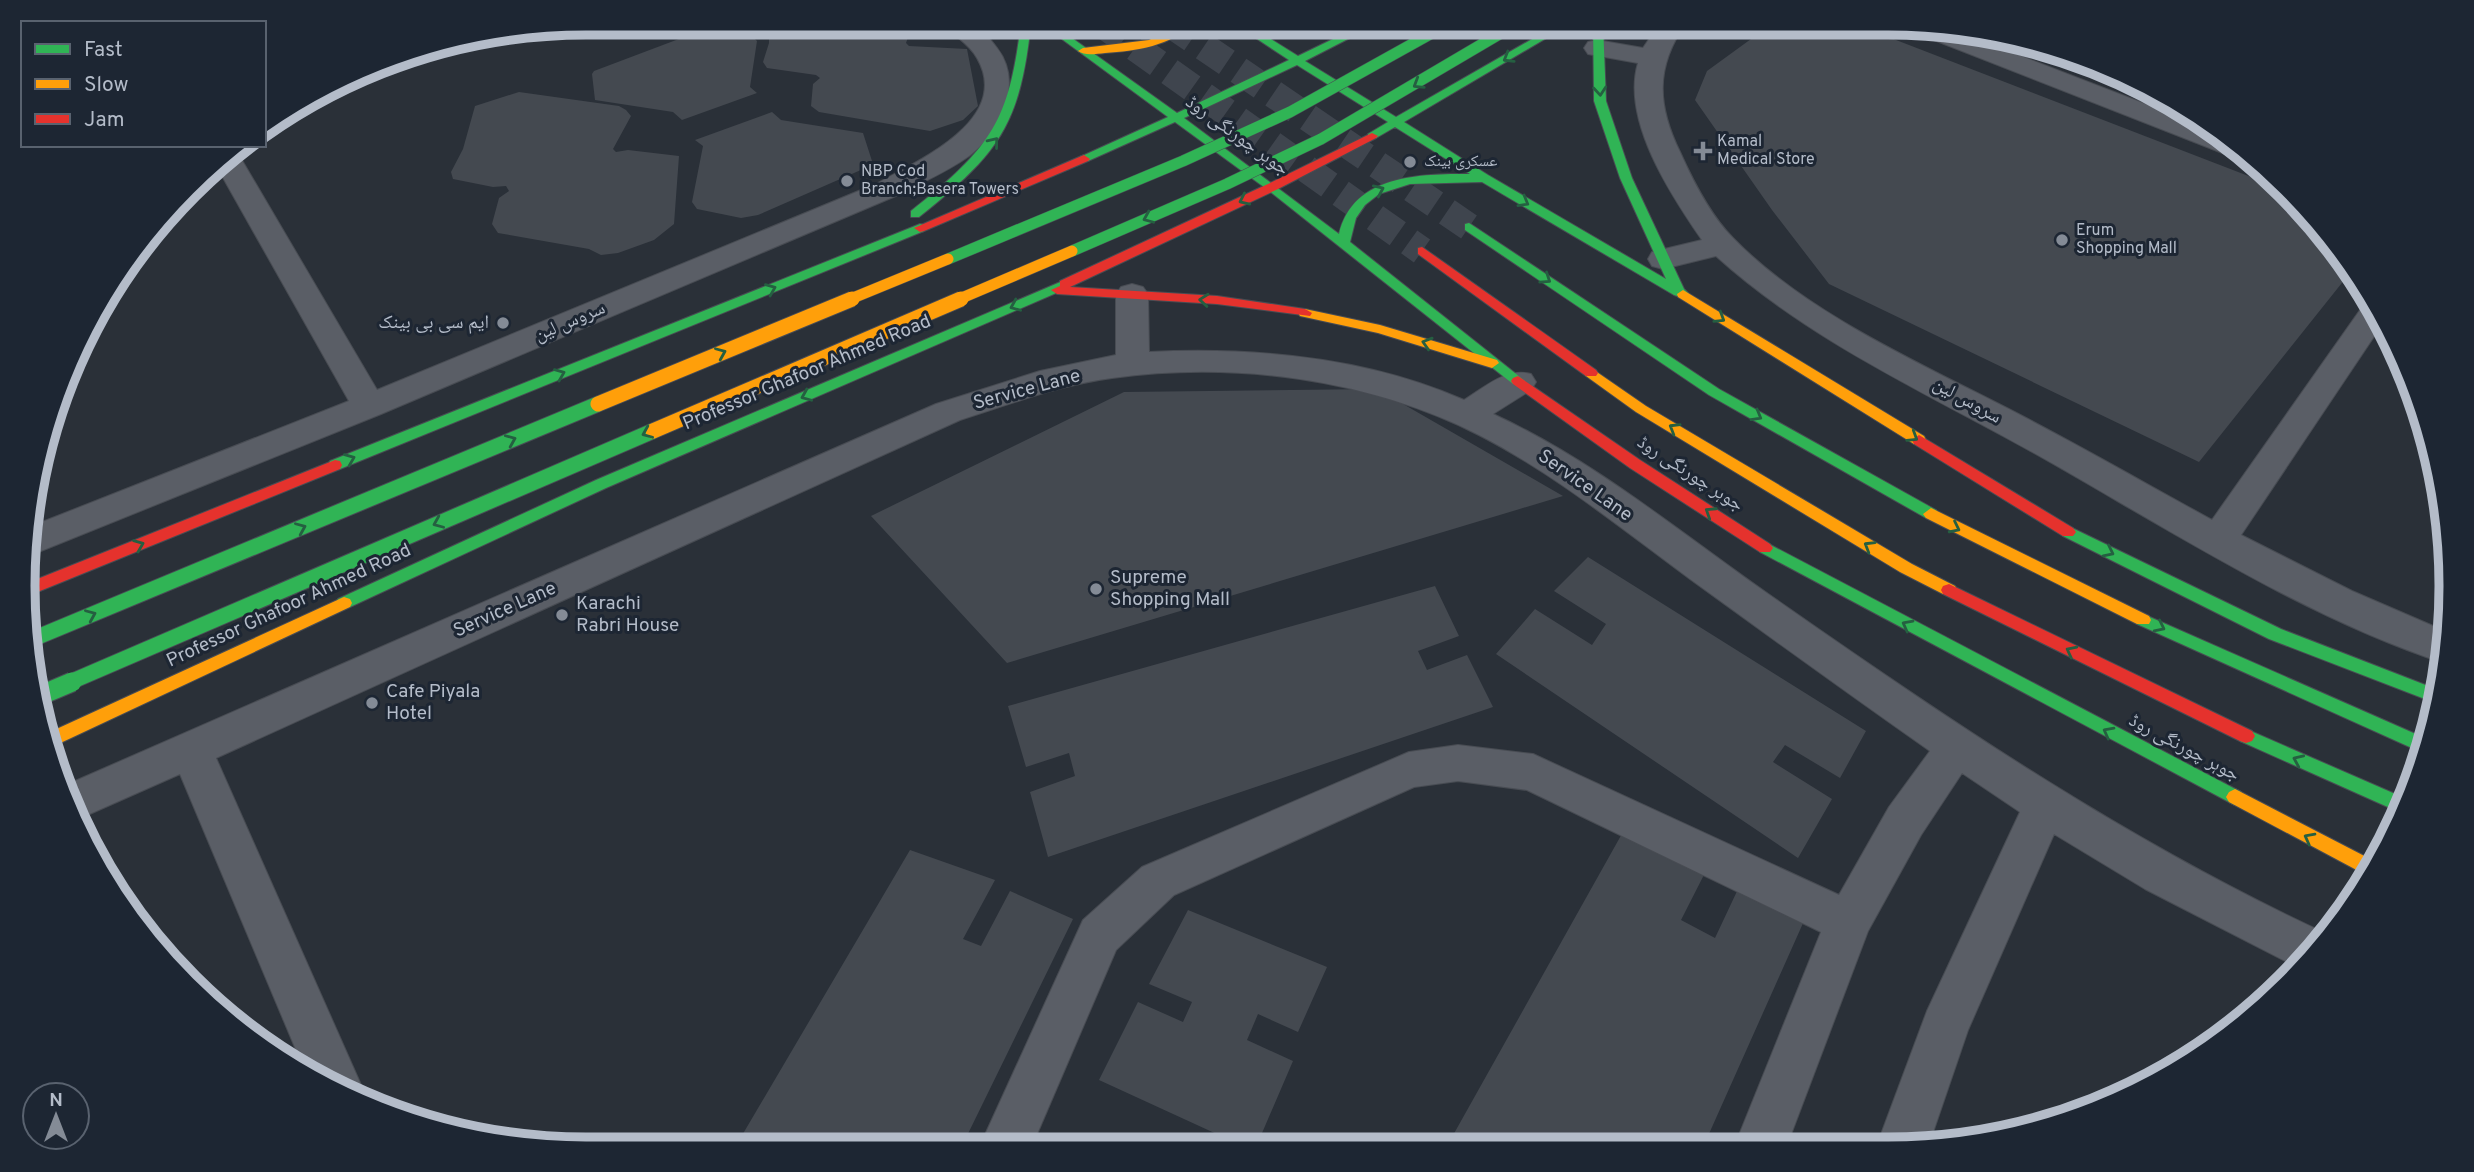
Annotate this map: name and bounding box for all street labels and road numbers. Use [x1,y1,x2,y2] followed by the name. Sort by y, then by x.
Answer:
[1181,90,1293,182] street label: جوہر چورنگی روڈ
[531,296,609,348] street label: سروس لین
[679,310,935,436] street label: Professor Ghafoor Ahmed Road
[971,364,1083,416] street label: Service Lane
[1928,372,2006,430] street label: سروس لین
[1632,431,1748,517] street label: جوہر چورنگی روڈ
[1533,445,1637,527] street label: Service Lane
[163,539,415,673] street label: Professor Ghafoor Ahmed Road
[450,577,560,643] street label: Service Lane
[2124,709,2244,787] street label: جوہر چورنگی روڈ

